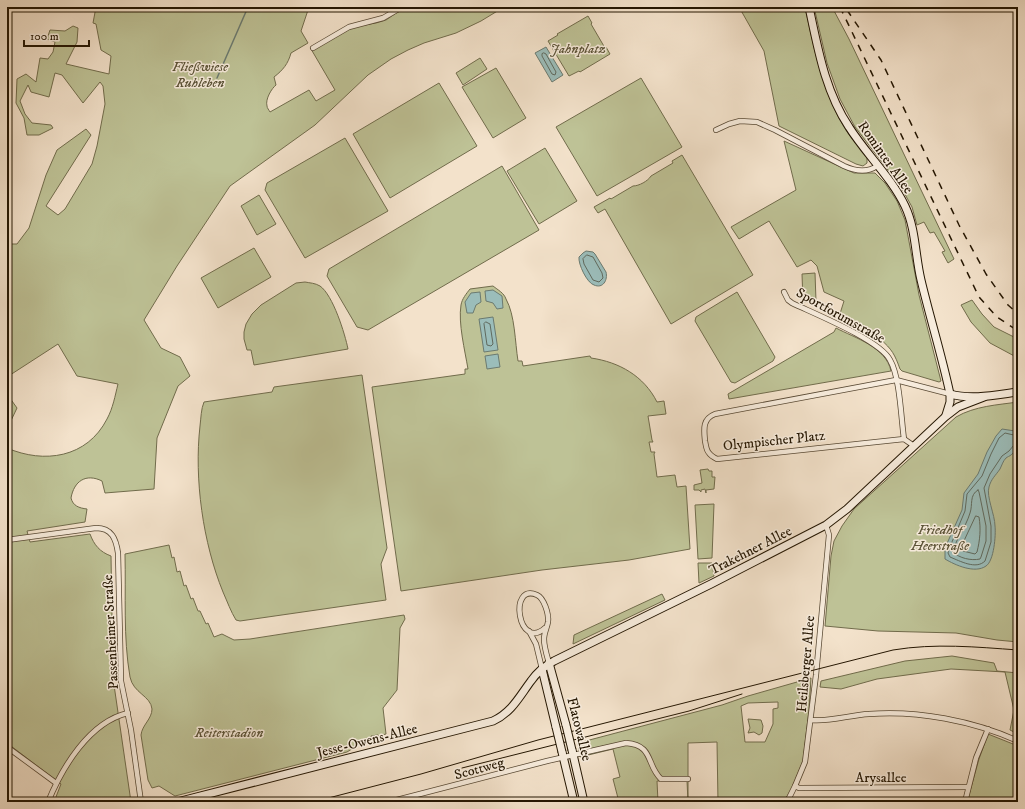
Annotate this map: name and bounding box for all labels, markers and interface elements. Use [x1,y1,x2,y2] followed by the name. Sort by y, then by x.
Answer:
[24,22,89,48] scale bar
[30,29,59,44] text: 100 m
[550,40,606,58] park label: Jahnplatz
[172,58,229,92] park label: Fließwiese Ruhleben
[853,118,917,198] street label: Rominter Allee
[793,284,888,348] street label: Sportforumstraße
[722,427,826,455] street label: Olympischer Platz
[910,521,970,555] park label: Friedhof Heerstraße
[706,522,795,579] street label: Trakehner Allee
[99,574,123,690] street label: Passenheimer Straße
[793,615,819,713] street label: Heilsberger Allee
[562,696,596,763] street label: Flatowallee
[313,720,420,763] street label: Jesse-Owens-Allee
[194,724,263,742] park label: Reiterstadion
[452,754,506,784] street label: Scottweg
[855,769,907,787] street label: Arysallee

